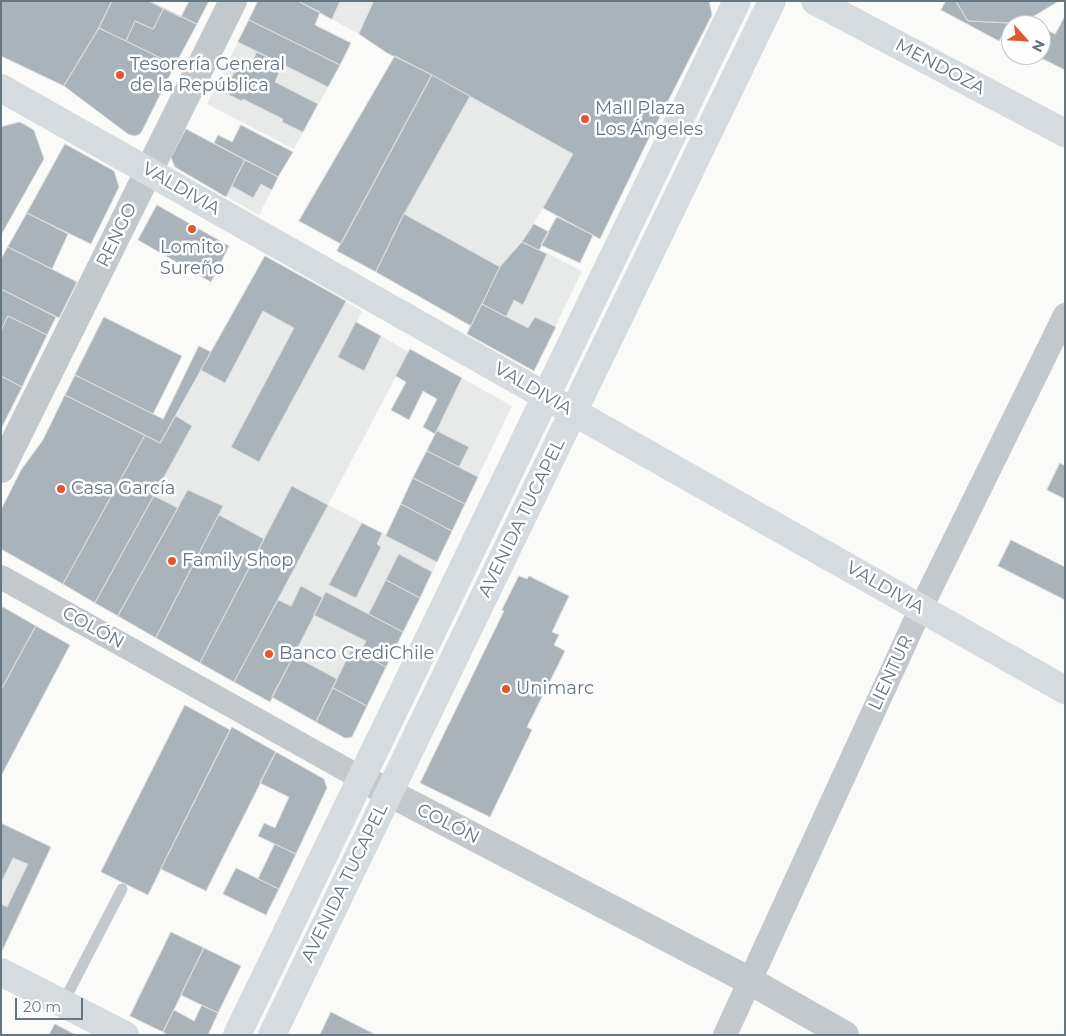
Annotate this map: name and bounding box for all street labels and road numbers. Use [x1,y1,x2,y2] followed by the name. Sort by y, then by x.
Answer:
[892,34,988,100] street label: MENDOZA
[138,158,224,220] street label: VALDIVIA
[92,199,142,271] street label: RENGO
[490,358,576,420] street label: VALDIVIA
[474,435,570,601] street label: AVENIDA TUCAPEL
[842,557,928,619] street label: VALDIVIA
[58,602,128,654] street label: COLÓN
[864,632,918,714] street label: LIENTUR
[413,799,483,849] street label: COLÓN
[297,800,393,966] street label: AVENIDA TUCAPEL

